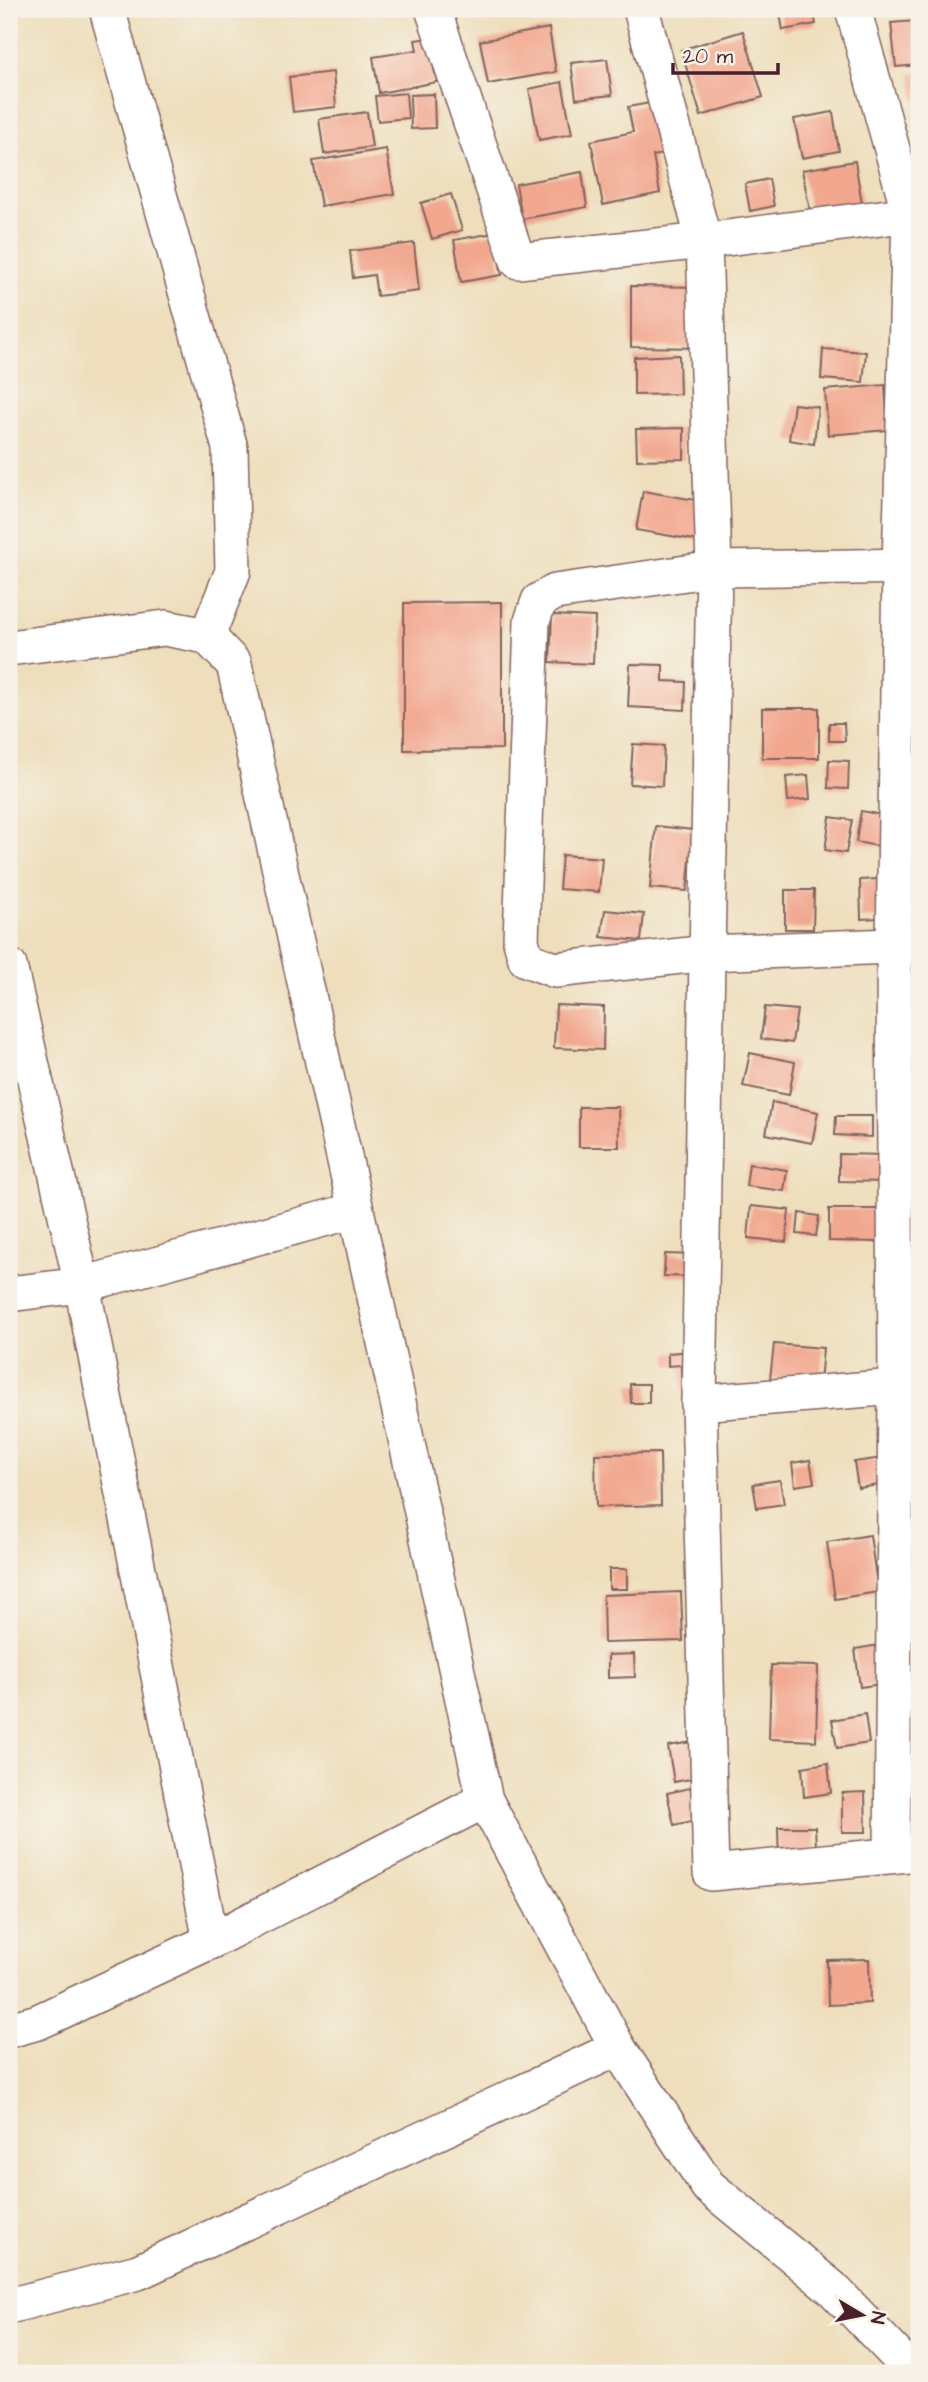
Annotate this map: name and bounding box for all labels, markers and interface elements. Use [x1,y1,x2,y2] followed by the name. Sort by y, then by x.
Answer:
[673,32,778,76] scale bar
[683,42,734,71] text: 20 m
[827,2280,897,2350] north arrow
[863,2309,892,2326] text: N

